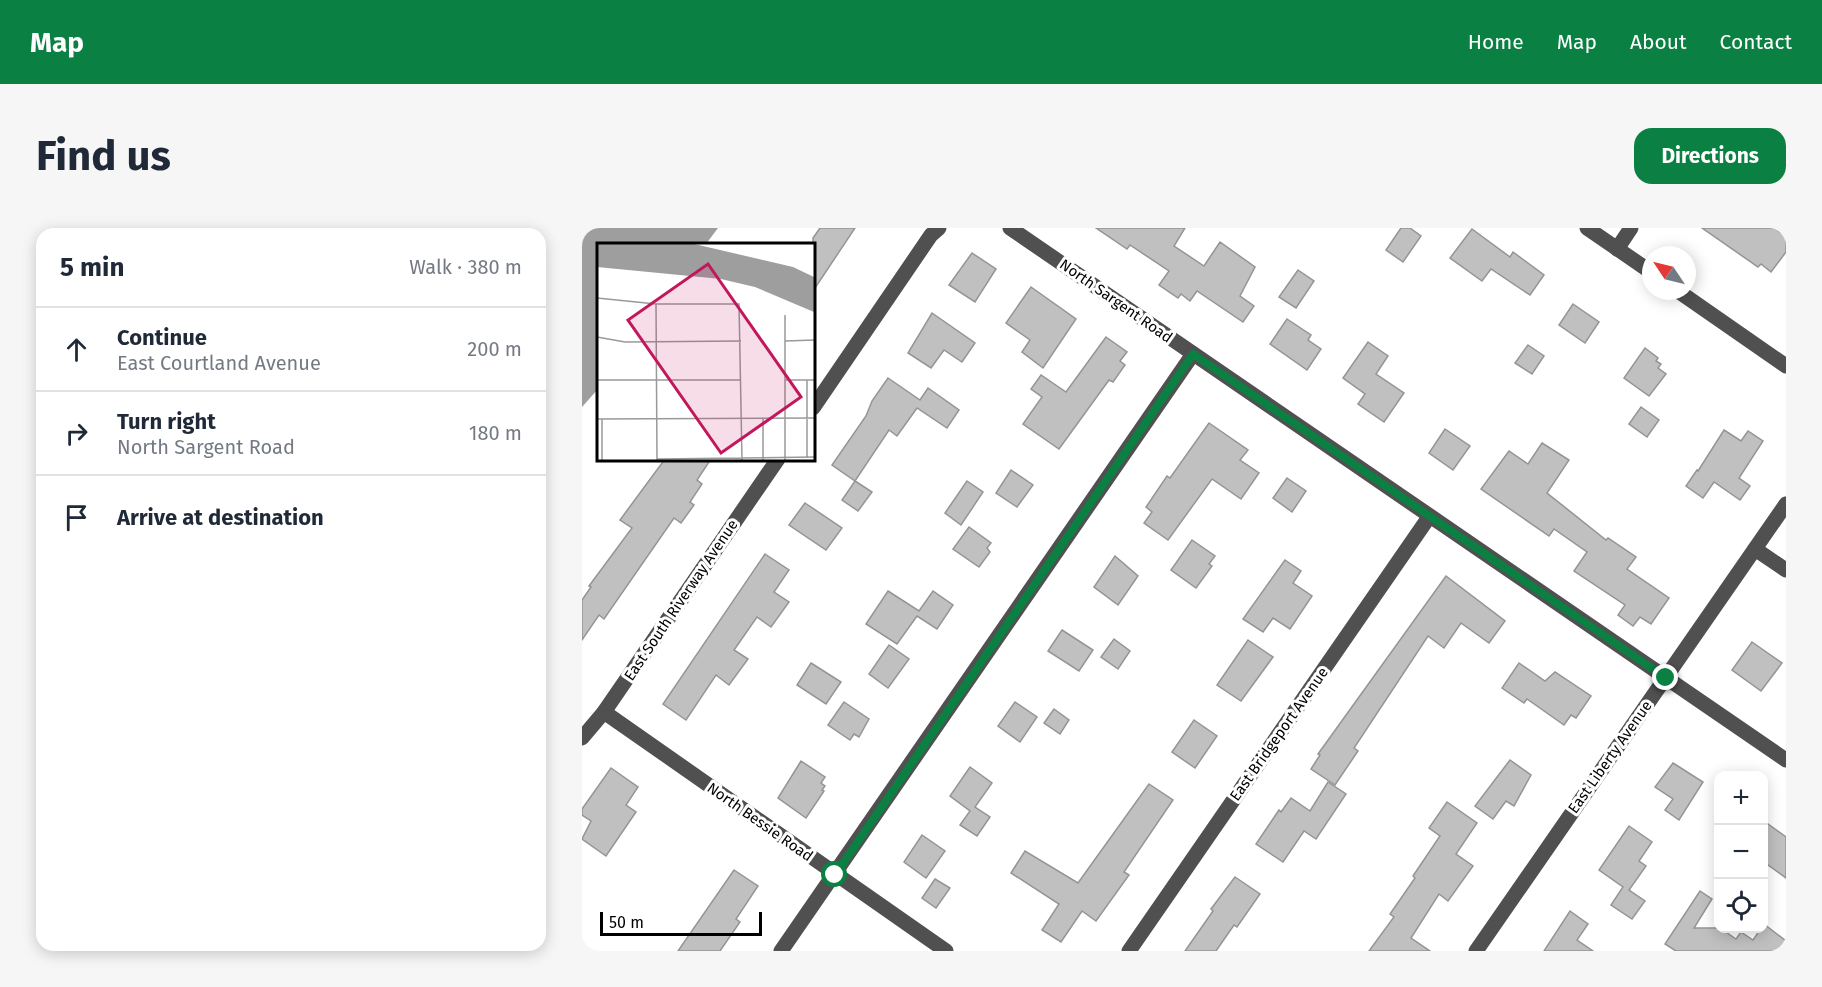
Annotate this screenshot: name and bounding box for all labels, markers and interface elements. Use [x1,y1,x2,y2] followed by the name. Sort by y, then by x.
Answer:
[30,26,84,59] text: Map
[1468,29,1524,55] text: Home
[1557,29,1597,55] text: Map
[1630,29,1687,55] text: About
[1720,29,1792,55] text: Contact
[1634,128,1786,184] button: Directions
[36,131,171,181] text: Find us
[597,243,814,460] inset map
[1642,246,1696,300] north arrow
[60,252,124,283] text: 5 min
[409,255,522,279] text: Walk · 380 m
[1056,255,1176,347] street label: North Sargent Road
[117,324,207,351] text: Continue
[60,333,93,366] icon: ahead
[467,337,522,361] text: 200 m
[117,351,321,375] text: East Courtland Avenue
[117,408,216,435] text: Turn right
[60,417,93,450] icon: right
[469,421,522,445] text: 180 m
[117,435,295,459] text: North Sargent Road
[60,501,93,534] icon: arrive
[117,504,324,531] text: Arrive at destination
[620,516,742,684] street label: East South Riverway Avenue
[1226,664,1332,804] street label: East Bridgeport Avenue
[1652,664,1678,690] route end
[1564,697,1656,817] street label: East Liberty Avenue
[1714,771,1768,933] map controls
[1714,771,1768,825] button: +
[704,779,816,865] street label: North Bessie Road
[1714,825,1768,879] button: −
[821,861,847,887] route start
[1714,879,1768,933] button: locate
[600,909,762,936] scale bar
[609,913,644,932] text: 50 m

